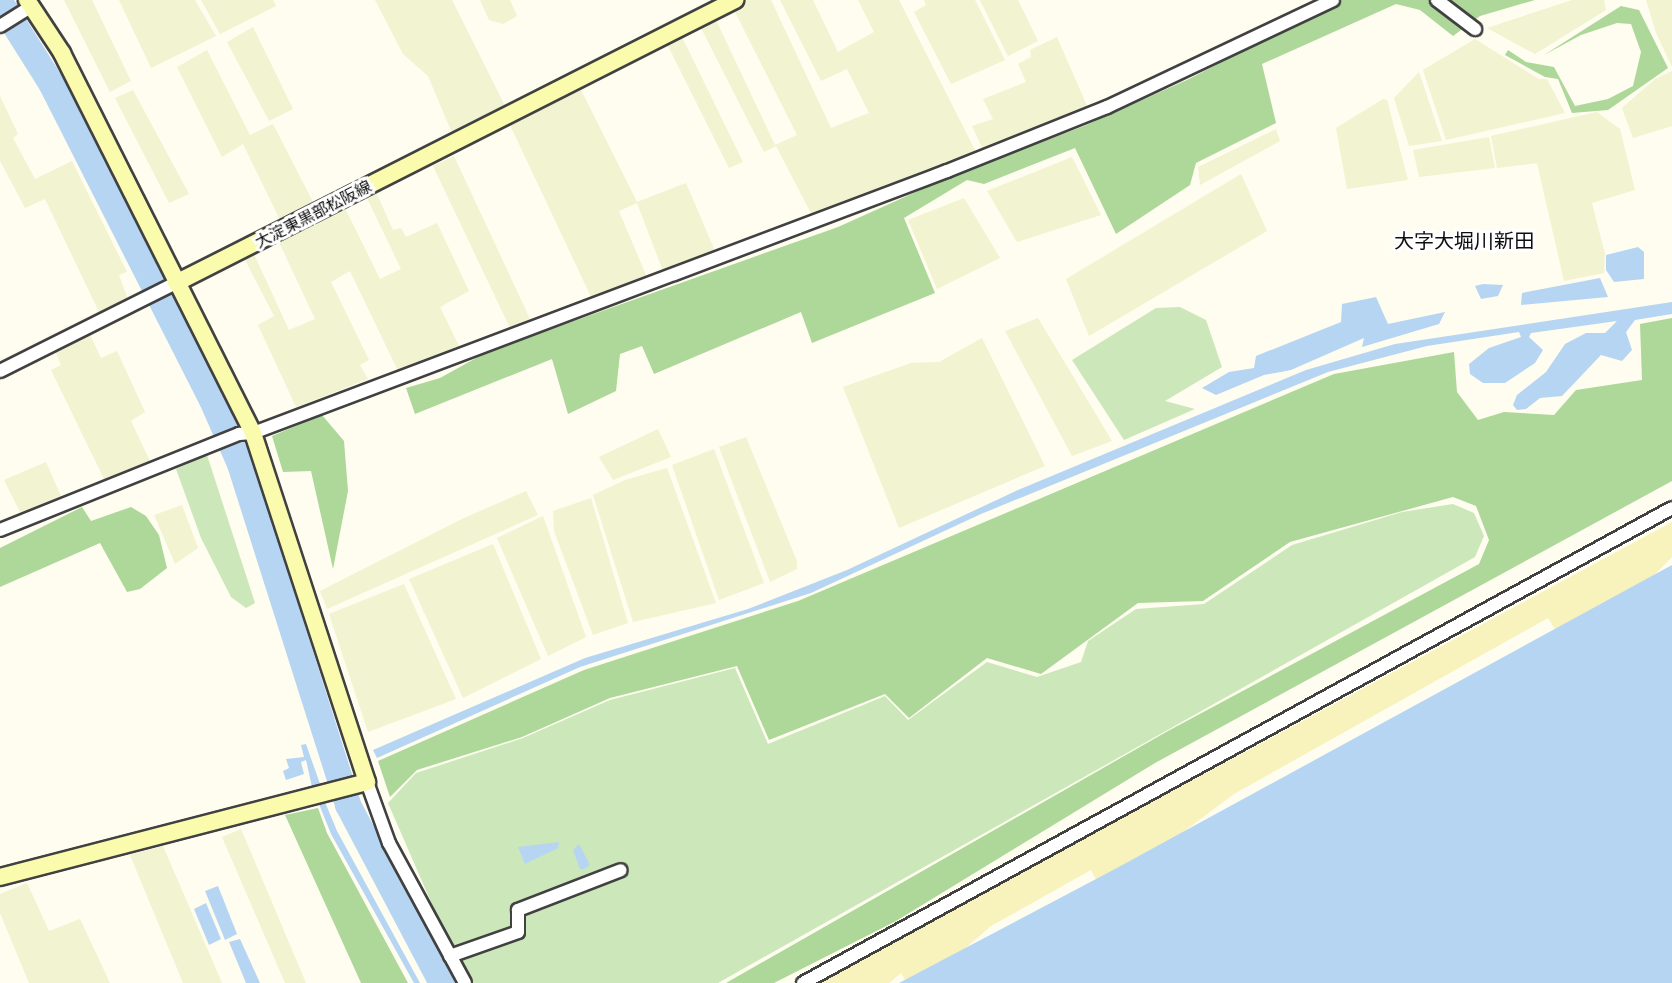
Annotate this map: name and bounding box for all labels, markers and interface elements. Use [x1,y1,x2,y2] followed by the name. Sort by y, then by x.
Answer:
[252,176,374,252] street label: 大淀東黒部松阪線
[1394,228,1534,252] district label: 大字大堀川新田

